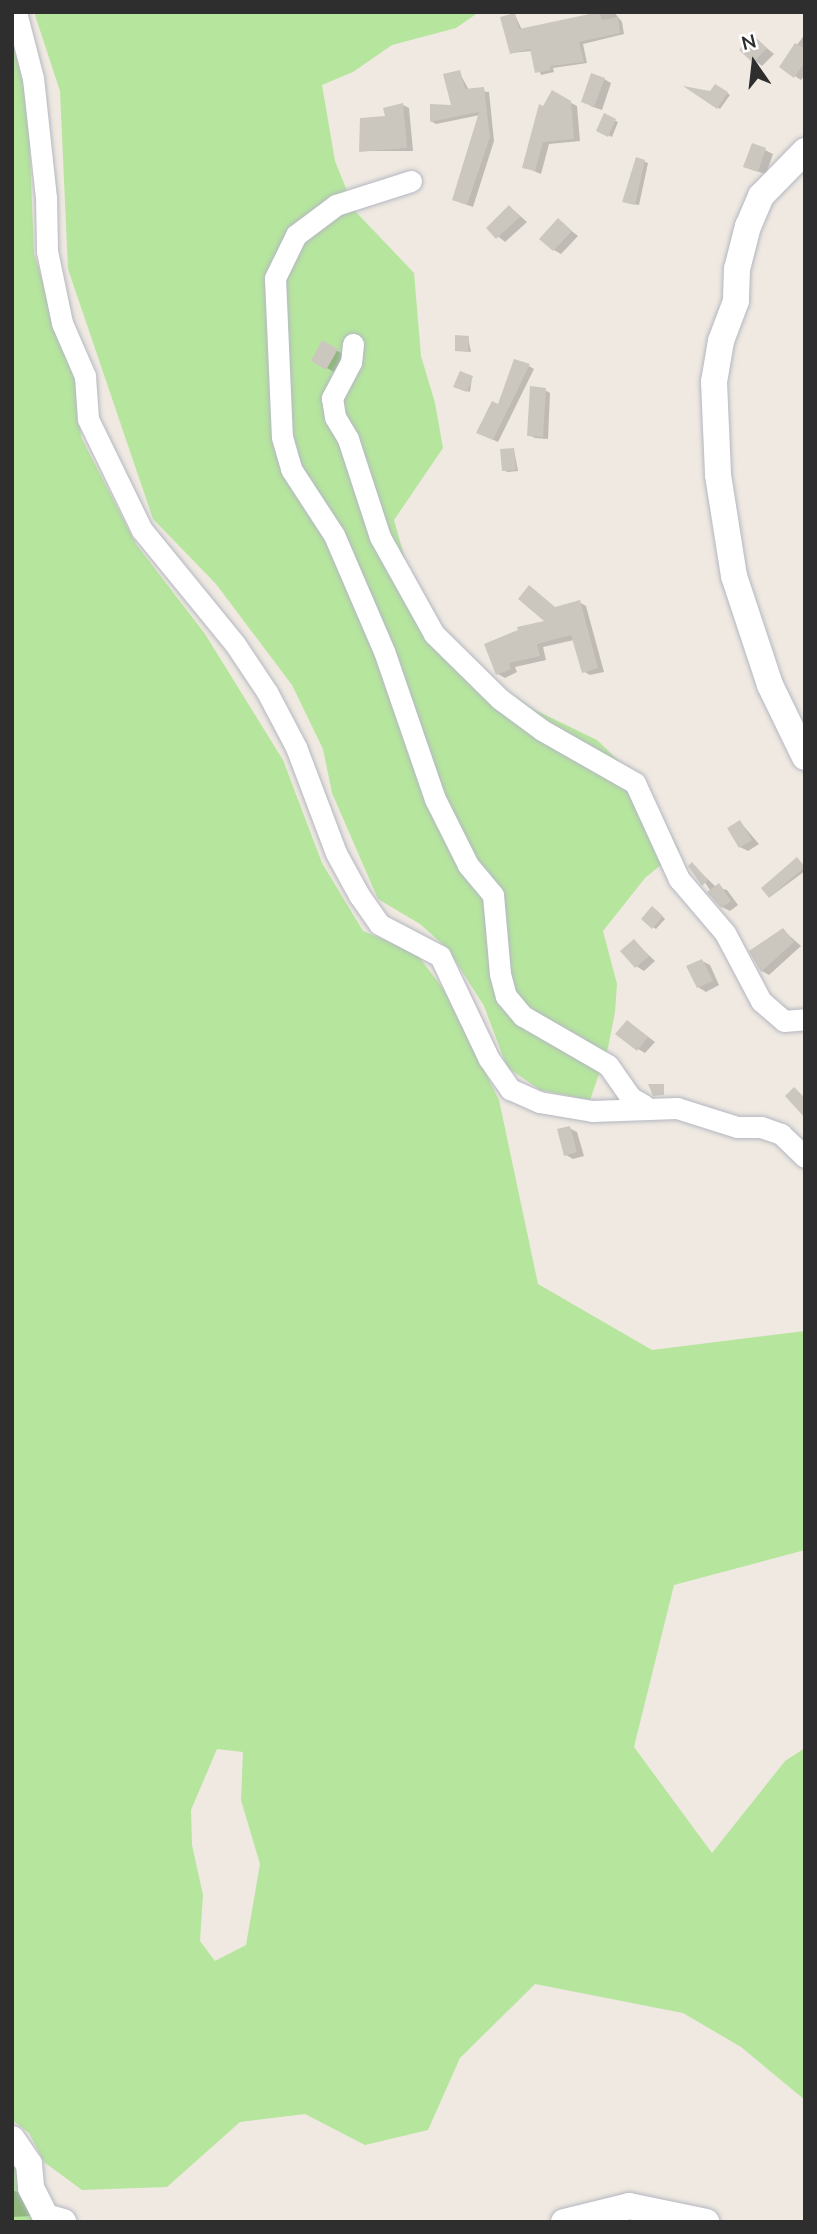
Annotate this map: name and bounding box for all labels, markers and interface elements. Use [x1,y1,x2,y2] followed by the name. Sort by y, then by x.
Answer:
[719,28,789,98] north arrow
[739,28,759,57] text: N

